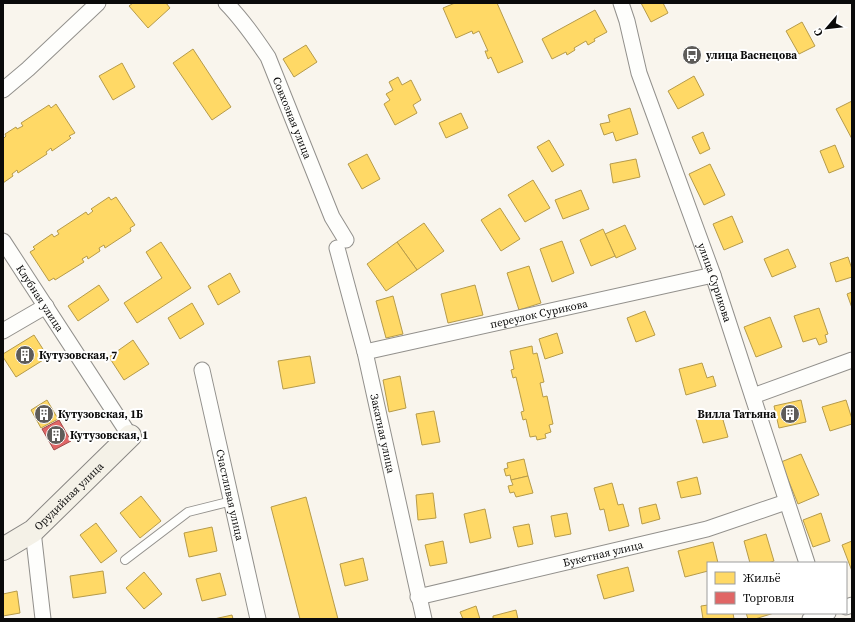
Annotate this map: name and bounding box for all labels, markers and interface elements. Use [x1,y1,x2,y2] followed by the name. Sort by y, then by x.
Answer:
[807,8,847,48] north arrow
[810,26,827,39] text: С
[681,44,703,66] bus stop icon: улица Васнецова
[705,48,797,63] place label: улица Васнецова
[269,75,316,161] street label: Совхозная улица
[694,241,735,324] street label: улица Сурикова
[13,262,68,335] street label: Клубная улица
[489,295,589,332] street label: переулок Сурикова
[14,344,36,366] building icon: Кутузовская, 7
[39,348,117,363] place label: Кутузовская, 7
[367,392,399,475] street label: Закатная улица
[33,403,55,425] building icon: Кутузовская, 1Б
[779,403,801,425] building icon: Вилла Татьяна
[58,407,143,422] place label: Кутузовская, 1Б
[697,407,776,422] place label: Вилла Татьяна
[45,424,67,446] building icon: Кутузовская, 1
[70,428,148,443] place label: Кутузовская, 1
[213,448,248,542] street label: Счастливая улица
[31,458,107,533] street label: Орудийная улица
[561,537,645,570] street label: Букетная улица
[707,562,847,614] legend
[743,570,781,586] text: Жильё
[743,590,794,606] text: Торговля

